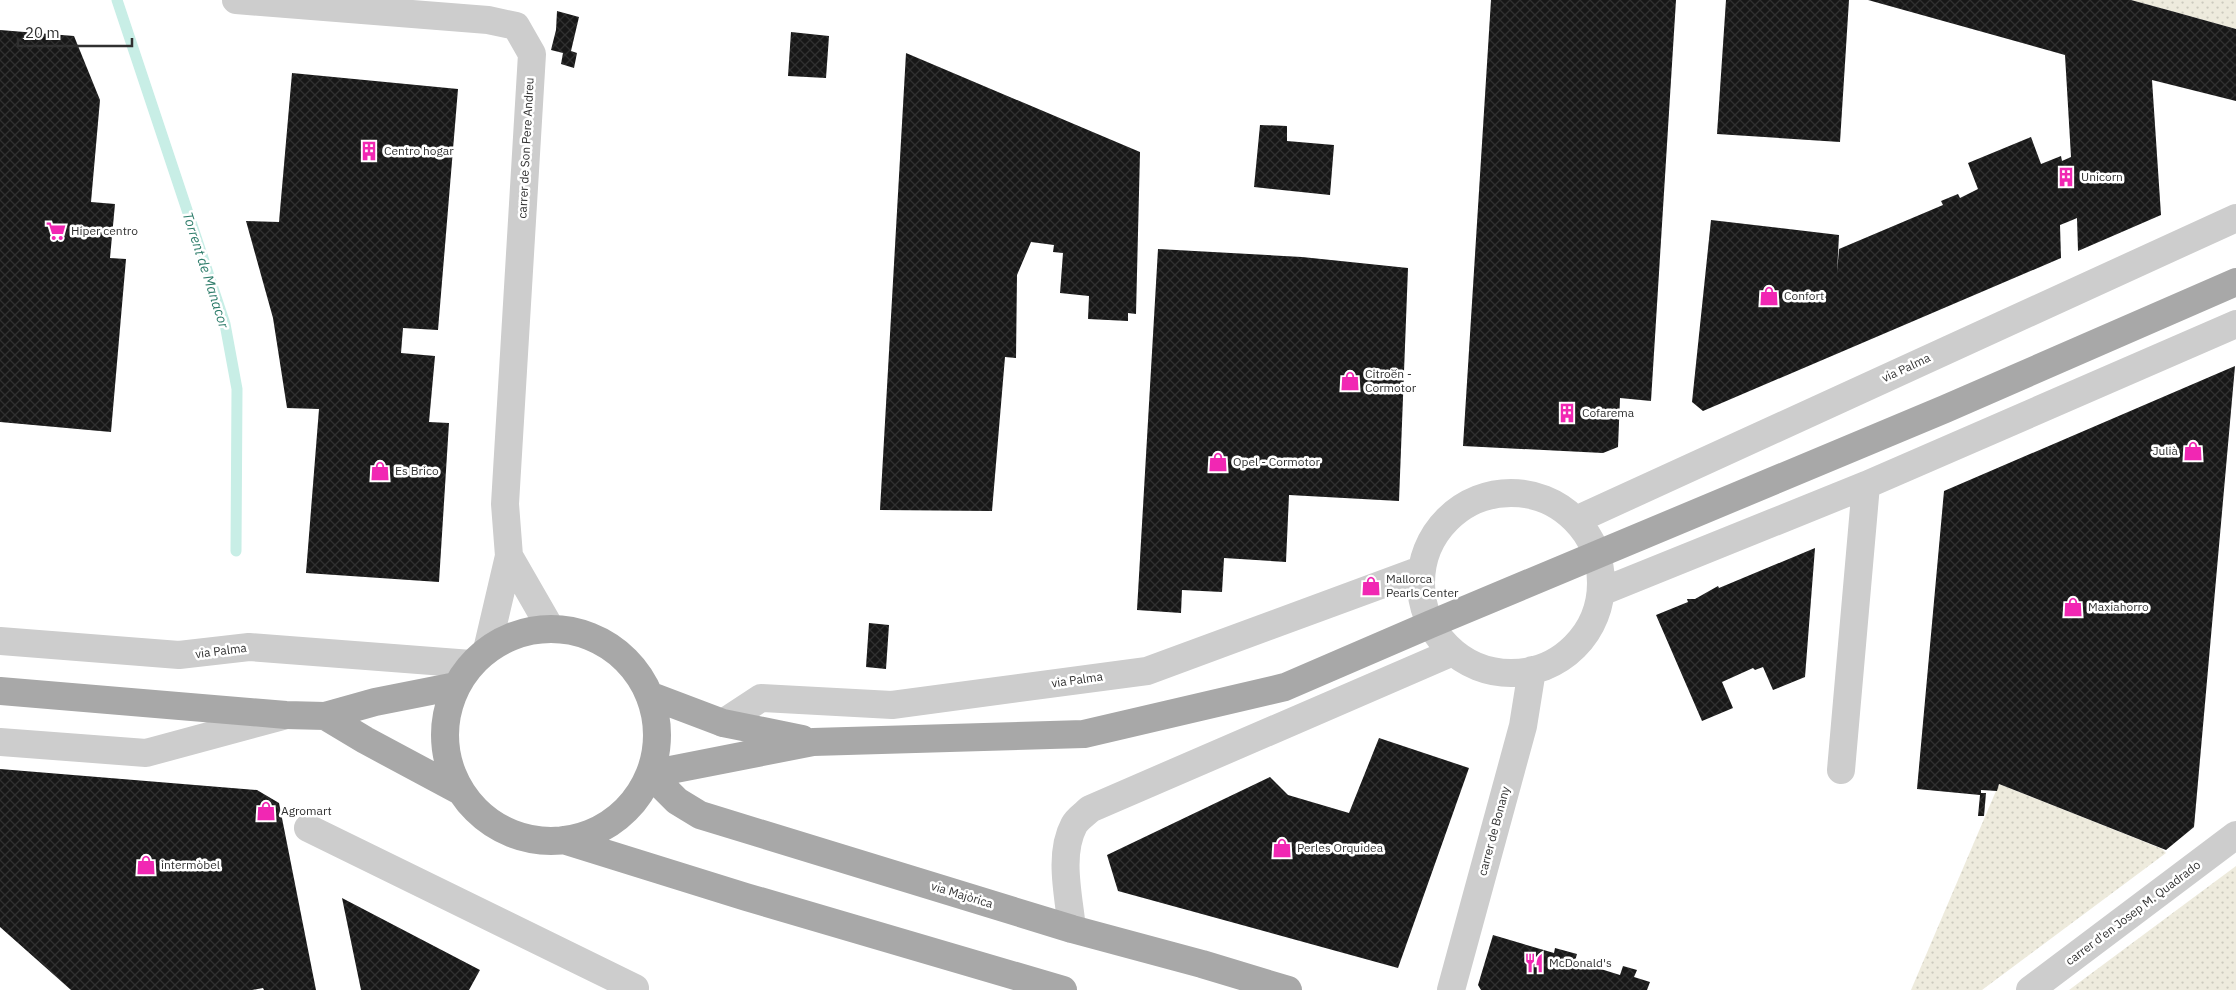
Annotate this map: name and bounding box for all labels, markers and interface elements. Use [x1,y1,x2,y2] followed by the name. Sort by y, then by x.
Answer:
[18,15,131,47] scale bar
[25,23,60,42] text: 20 m
[514,77,537,219] street label: carrer de Son Pere Andreu
[358,140,380,162] building icon: Centro hogar
[384,143,454,158] place label: Centro hogar
[2055,166,2077,188] building icon: Unicorn
[2081,169,2123,184] place label: Unicorn
[179,210,234,331] water label: Torrent de Manacor
[45,220,67,242] supermarket icon: Hiper centro
[71,223,138,238] place label: Hiper centro
[1758,285,1780,307] shop icon: Confort
[1784,288,1824,303] place label: Confort
[1879,350,1933,385] street label: via Palma
[1365,366,1417,395] place label: Citroën - Cormotor
[1339,370,1361,392] shop icon: Citroën - Cormotor
[1556,402,1578,424] building icon: Cofarema
[1582,405,1635,420] place label: Cofarema
[2182,440,2204,462] shop icon: Julià
[2152,443,2179,458] place label: Julià
[1207,451,1229,473] shop icon: Opel - Cormotor
[1233,454,1320,469] place label: Opel - Cormotor
[369,460,391,482] shop icon: Es Brico
[395,463,439,478] place label: Es Brico
[1386,571,1459,600] place label: Mallorca Pearls Center
[1360,575,1382,597] shop icon: Mallorca Pearls Center
[2062,596,2084,618] shop icon: Maxiahorro
[2088,599,2149,614] place label: Maxiahorro
[194,640,248,661] street label: via Palma
[1050,668,1104,691] street label: via Palma
[1474,785,1513,877] street label: carrer de Bonany
[255,800,277,822] shop icon: Agromart
[281,803,332,818] place label: Agromart
[1271,837,1293,859] shop icon: Perles Orquidea
[1297,840,1384,855] place label: Perles Orquidea
[135,854,157,876] shop icon: intermòbel
[161,857,220,872] place label: intermòbel
[2062,857,2203,968] street label: carrer d'en Josep M. Quadrado
[929,878,995,911] street label: via Majòrica
[1523,952,1545,974] restaurant icon: McDonald's
[1549,955,1612,970] place label: McDonald's

